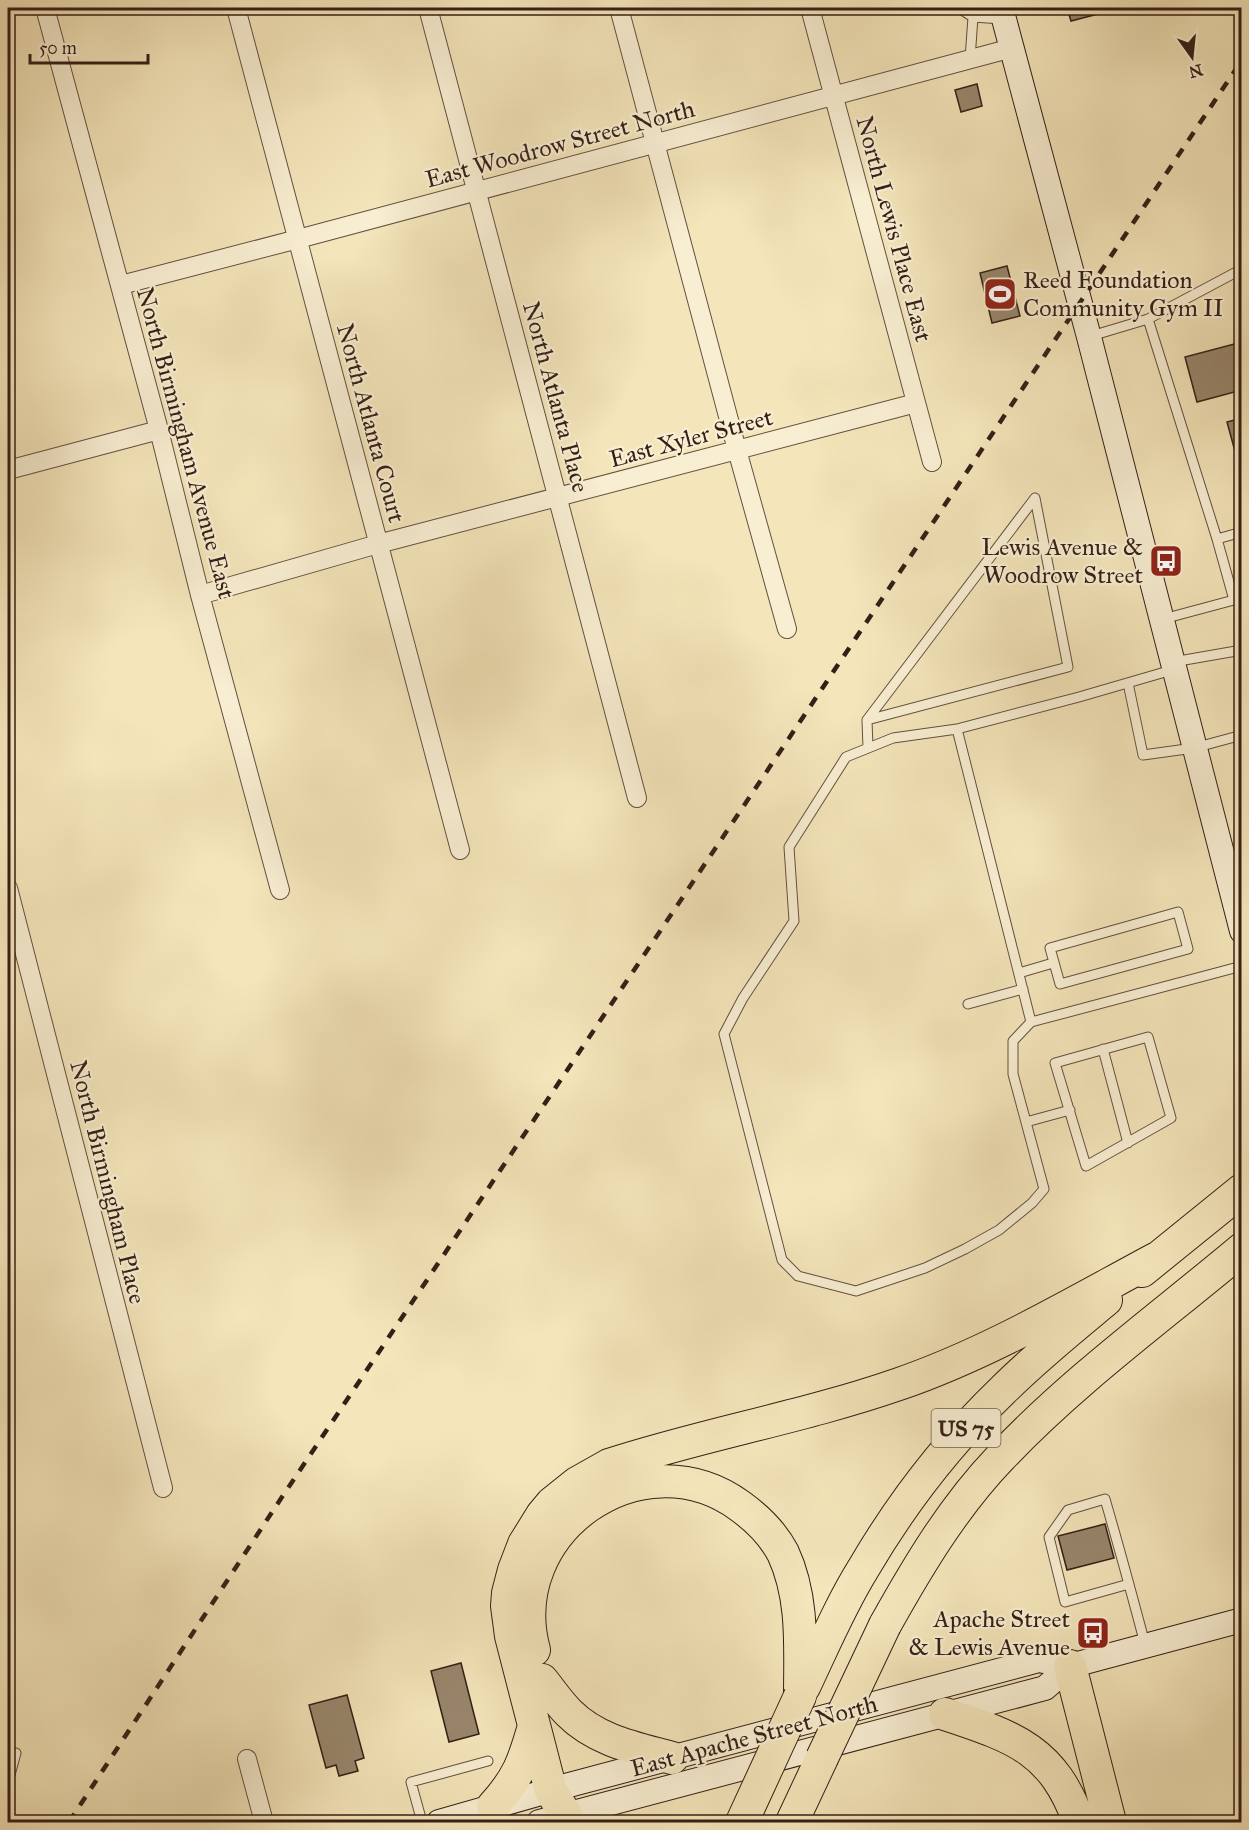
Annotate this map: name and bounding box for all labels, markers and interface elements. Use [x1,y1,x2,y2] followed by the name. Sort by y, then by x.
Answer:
[30,27,148,65] scale bar
[1162,27,1222,87] north arrow
[39,37,77,59] text: 50 m
[1186,60,1205,82] text: N
[422,94,698,194] street label: East Woodrow Street North
[849,113,939,346] street label: North Lewis Place East
[1023,265,1224,323] place label: Reed Foundation Community Gym II
[982,276,1018,312] sports icon: Reed Foundation Community Gym II
[130,284,242,602] street label: North Birmingham Avenue East
[516,298,596,496] street label: North Atlanta Place
[330,320,412,526] street label: North Atlanta Court
[606,402,776,474] street label: East Xyler Street
[981,532,1143,590] place label: Lewis Avenue & Woodrow Street
[1148,543,1184,579] bus stop icon: Lewis Avenue & Woodrow Street
[63,1057,153,1307] street label: North Birmingham Place
[932,1409,1000,1447] road number: US 75
[908,1604,1070,1662] place label: Apache Street & Lewis Avenue
[1075,1615,1111,1651] bus stop icon: Apache Street & Lewis Avenue
[627,1689,881,1783] street label: East Apache Street North

